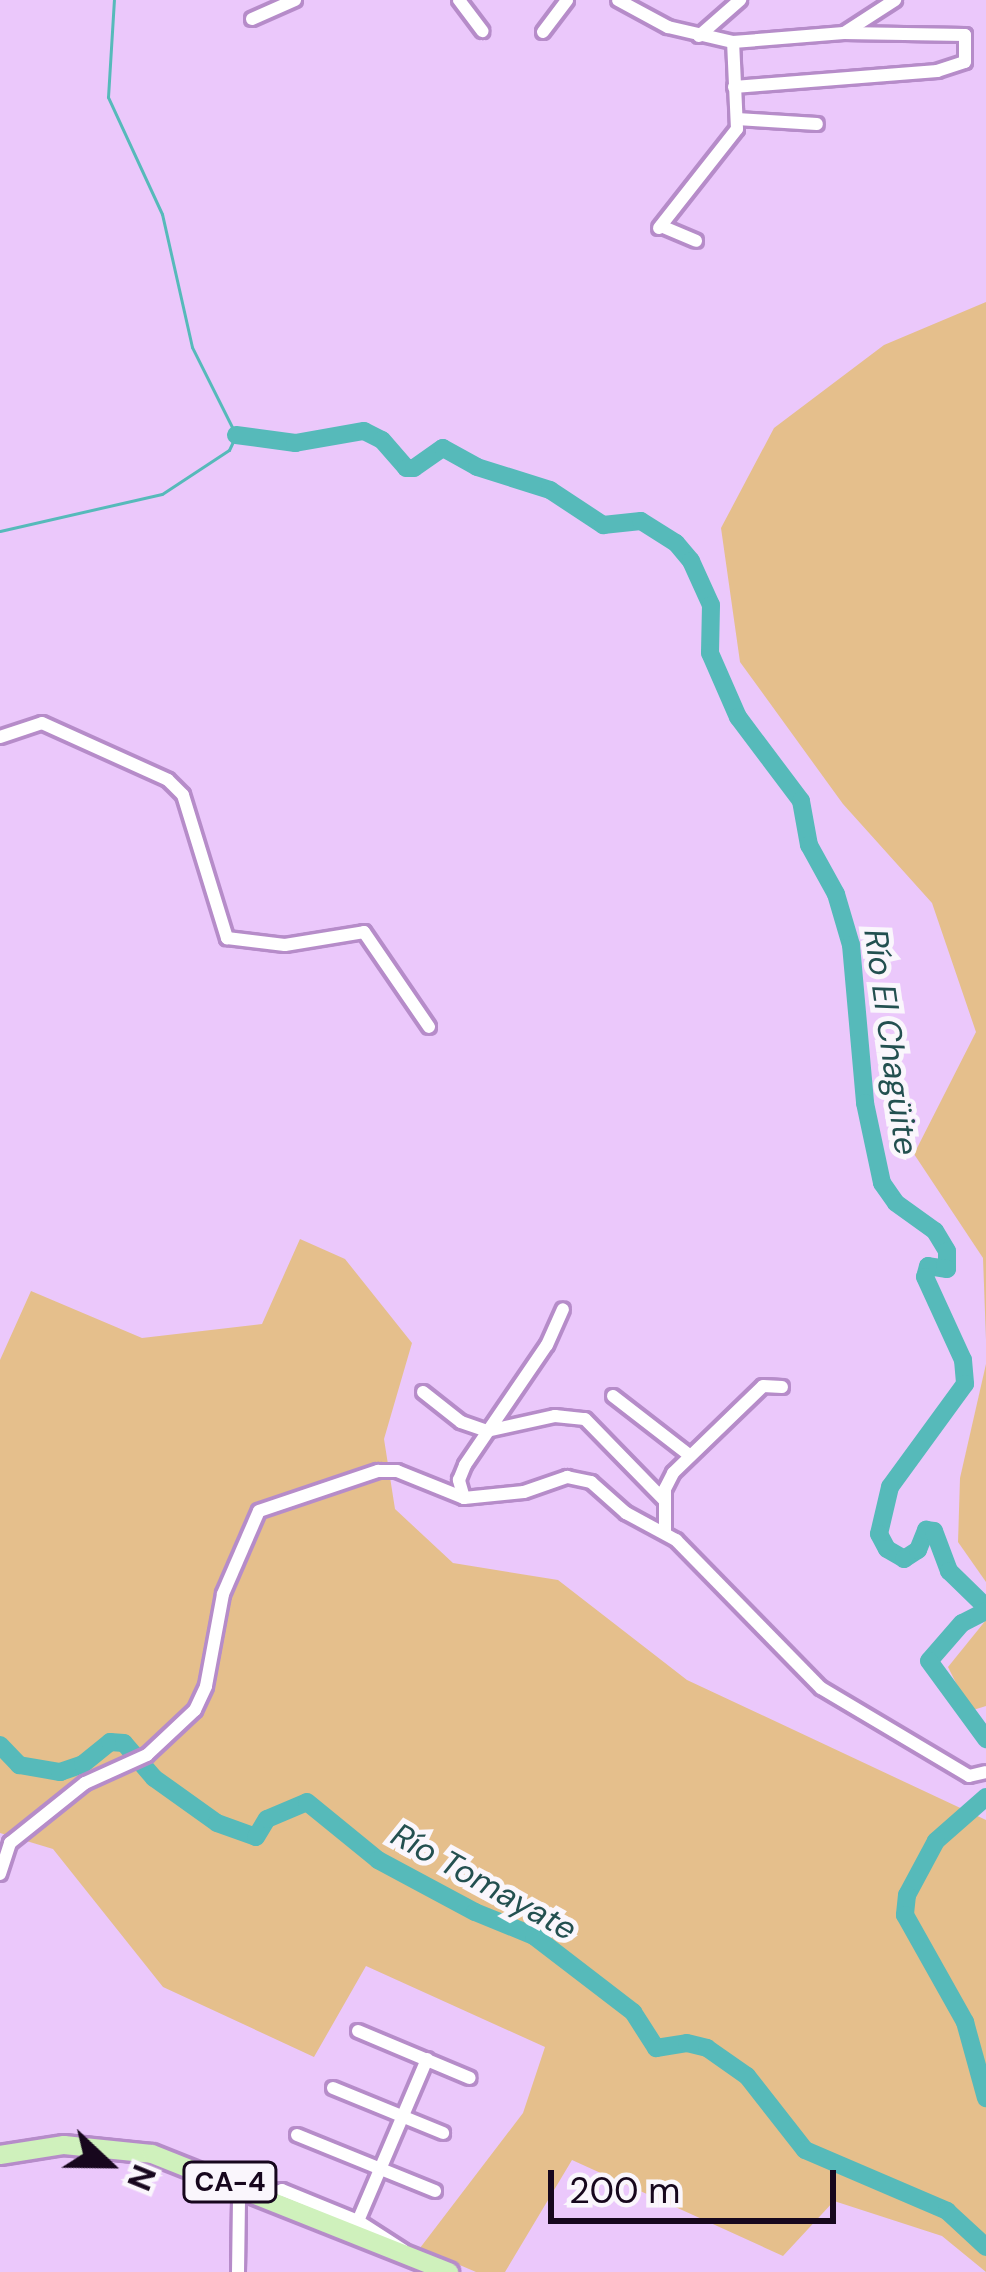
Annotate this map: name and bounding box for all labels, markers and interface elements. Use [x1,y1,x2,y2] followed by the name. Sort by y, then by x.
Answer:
[856,926,926,1158] water label: Río El Chagüite
[384,1815,584,1949] water label: Río Tomayate
[48,2104,168,2224] north arrow
[554,2146,842,2220] scale bar
[117,2158,166,2197] text: N
[182,2161,278,2203] road number: CA-4
[569,2167,680,2214] text: 200 m

